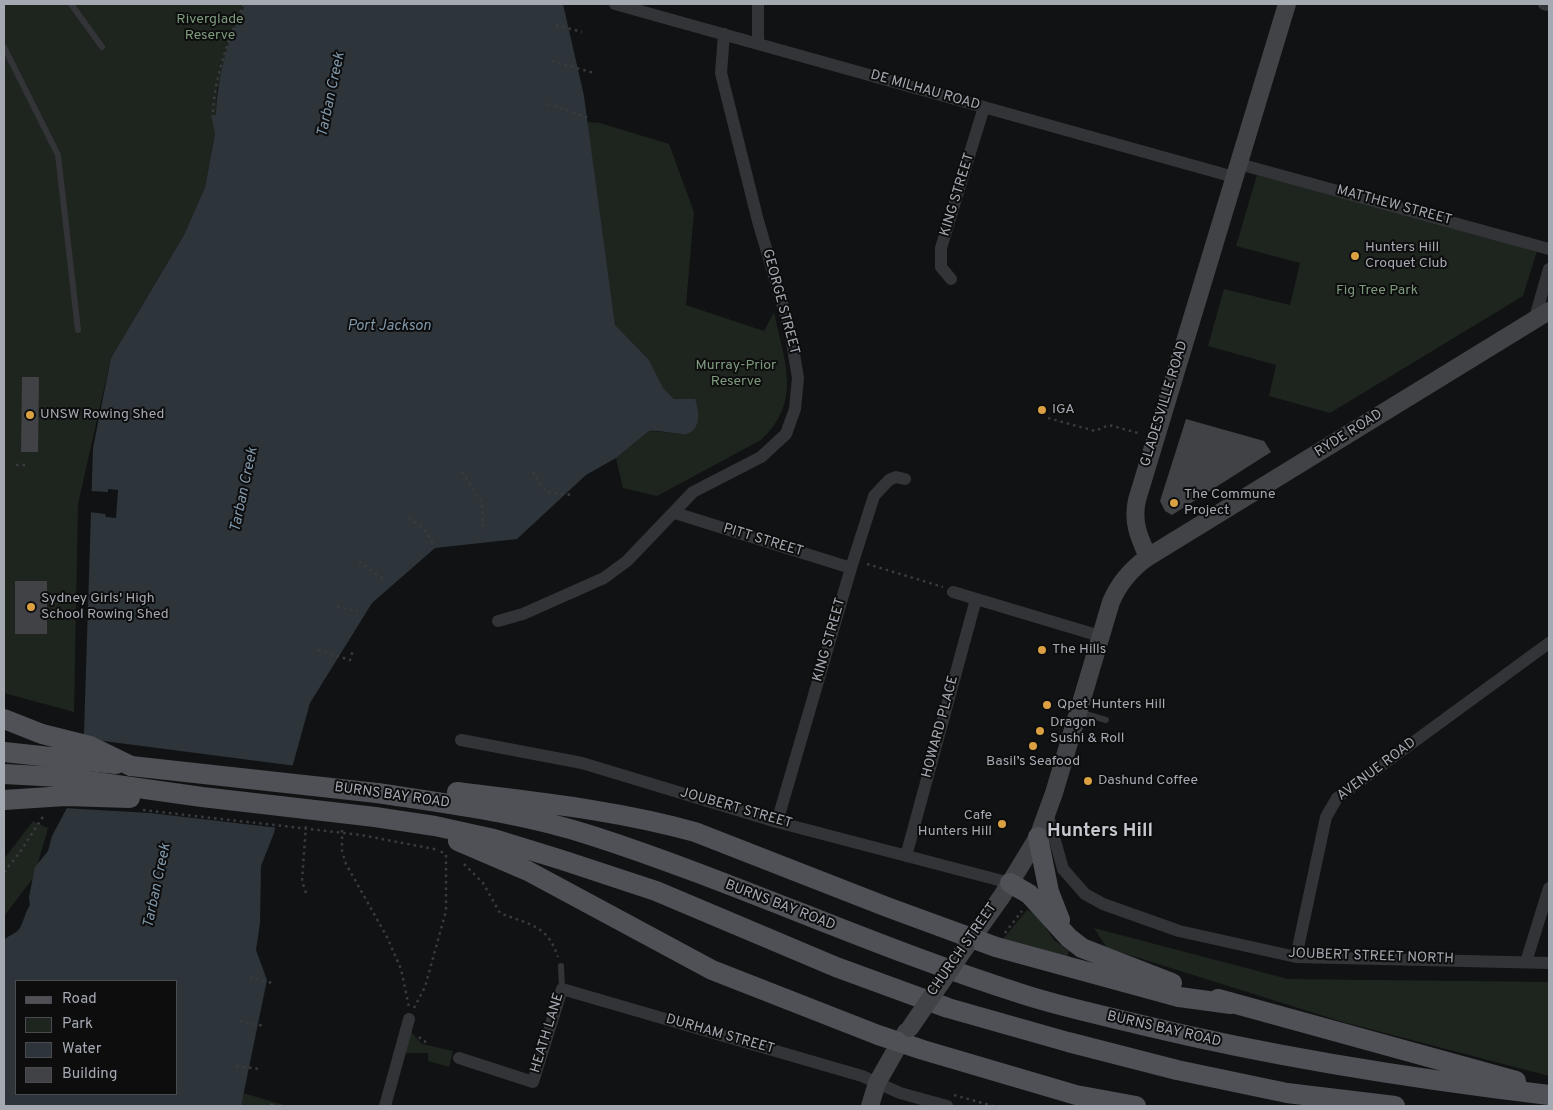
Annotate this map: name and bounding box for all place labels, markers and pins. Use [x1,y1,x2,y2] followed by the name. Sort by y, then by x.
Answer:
[1365,240,1447,272] place label: Hunters Hill Croquet Club
[1349,250,1361,262] marker: Hunters Hill Croquet Club
[1052,402,1075,418] place label: IGA
[1036,404,1048,416] marker: IGA
[40,407,164,423] place label: UNSW Rowing Shed
[24,409,36,421] marker: UNSW Rowing Shed
[1184,487,1275,520] place label: The Commune Project
[1168,497,1180,509] marker: The Commune Project
[41,591,169,624] place label: Sydney Girls' High School Rowing Shed
[25,601,37,613] marker: Sydney Girls' High School Rowing Shed
[1052,642,1106,658] place label: The Hills
[1036,644,1048,656] marker: The Hills
[1057,697,1166,713] place label: Qpet Hunters Hill
[1041,699,1053,711] marker: Qpet Hunters Hill
[1050,715,1124,748] place label: Dragon Sushi & Roll
[1034,725,1046,737] marker: Dragon Sushi & Roll
[1027,740,1039,752] marker: Basil’s Seafood
[986,754,1080,770] place label: Basil’s Seafood
[1098,773,1198,789] place label: Dashund Coffee
[1082,775,1094,787] marker: Dashund Coffee
[918,808,992,840] place label: Cafe Hunters Hill
[996,818,1008,830] marker: Cafe Hunters Hill

